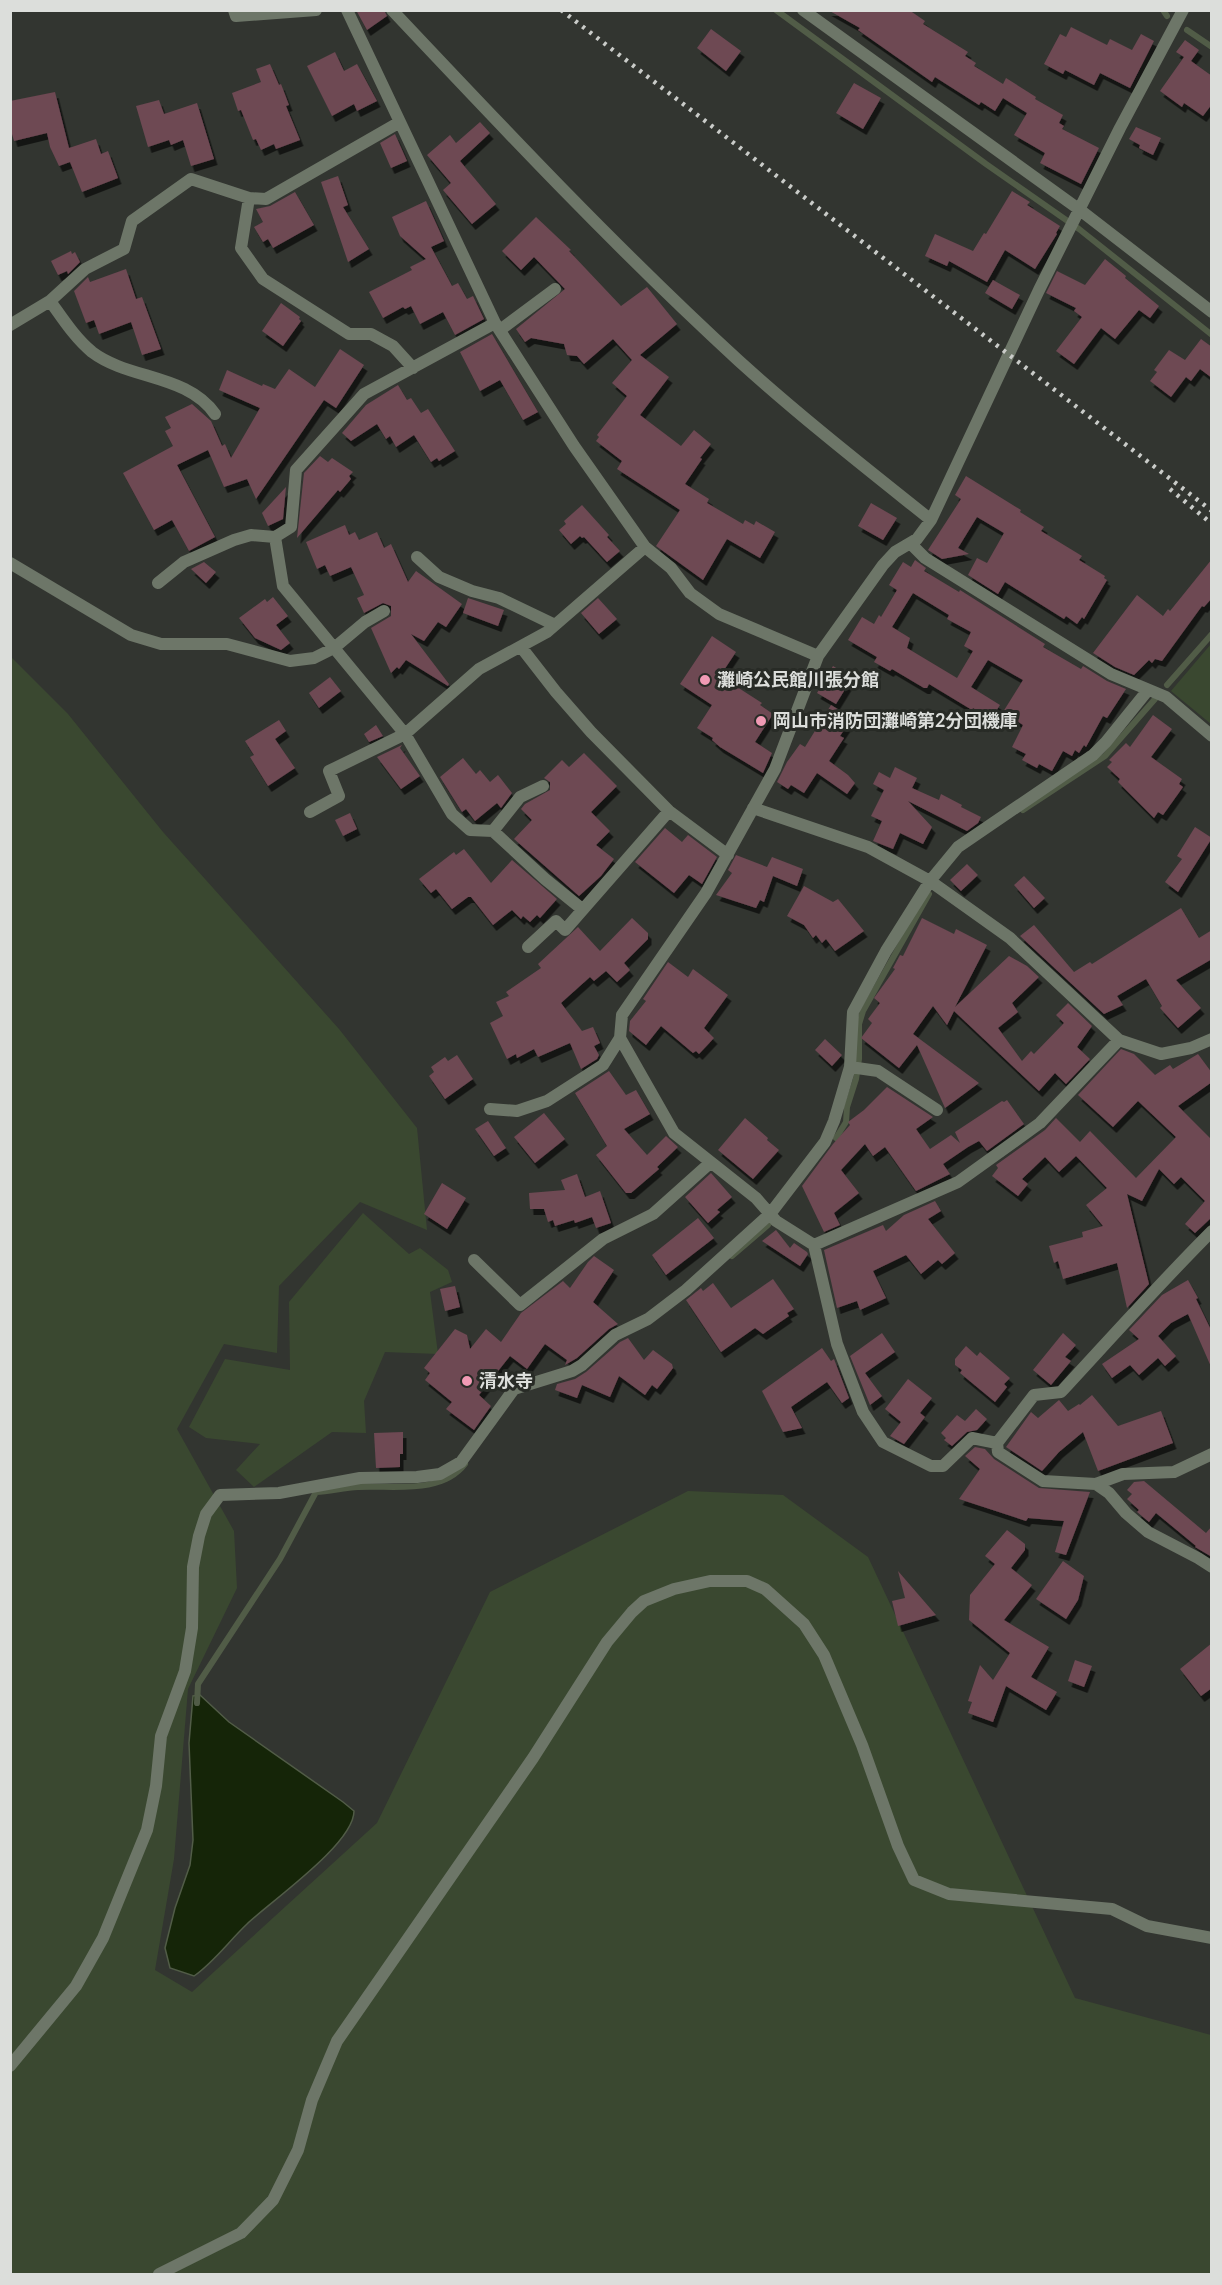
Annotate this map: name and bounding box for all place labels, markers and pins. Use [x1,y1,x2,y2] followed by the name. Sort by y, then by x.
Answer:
[717,668,879,690] place label: 灘崎公民館川張分館
[698,673,712,687] marker: 灘崎公民館川張分館
[773,709,1017,731] place label: 岡山市消防団灘崎第2分団機庫
[754,714,768,728] marker: 岡山市消防団灘崎第2分団機庫
[479,1369,533,1391] place label: 清水寺
[460,1374,474,1388] marker: 清水寺

